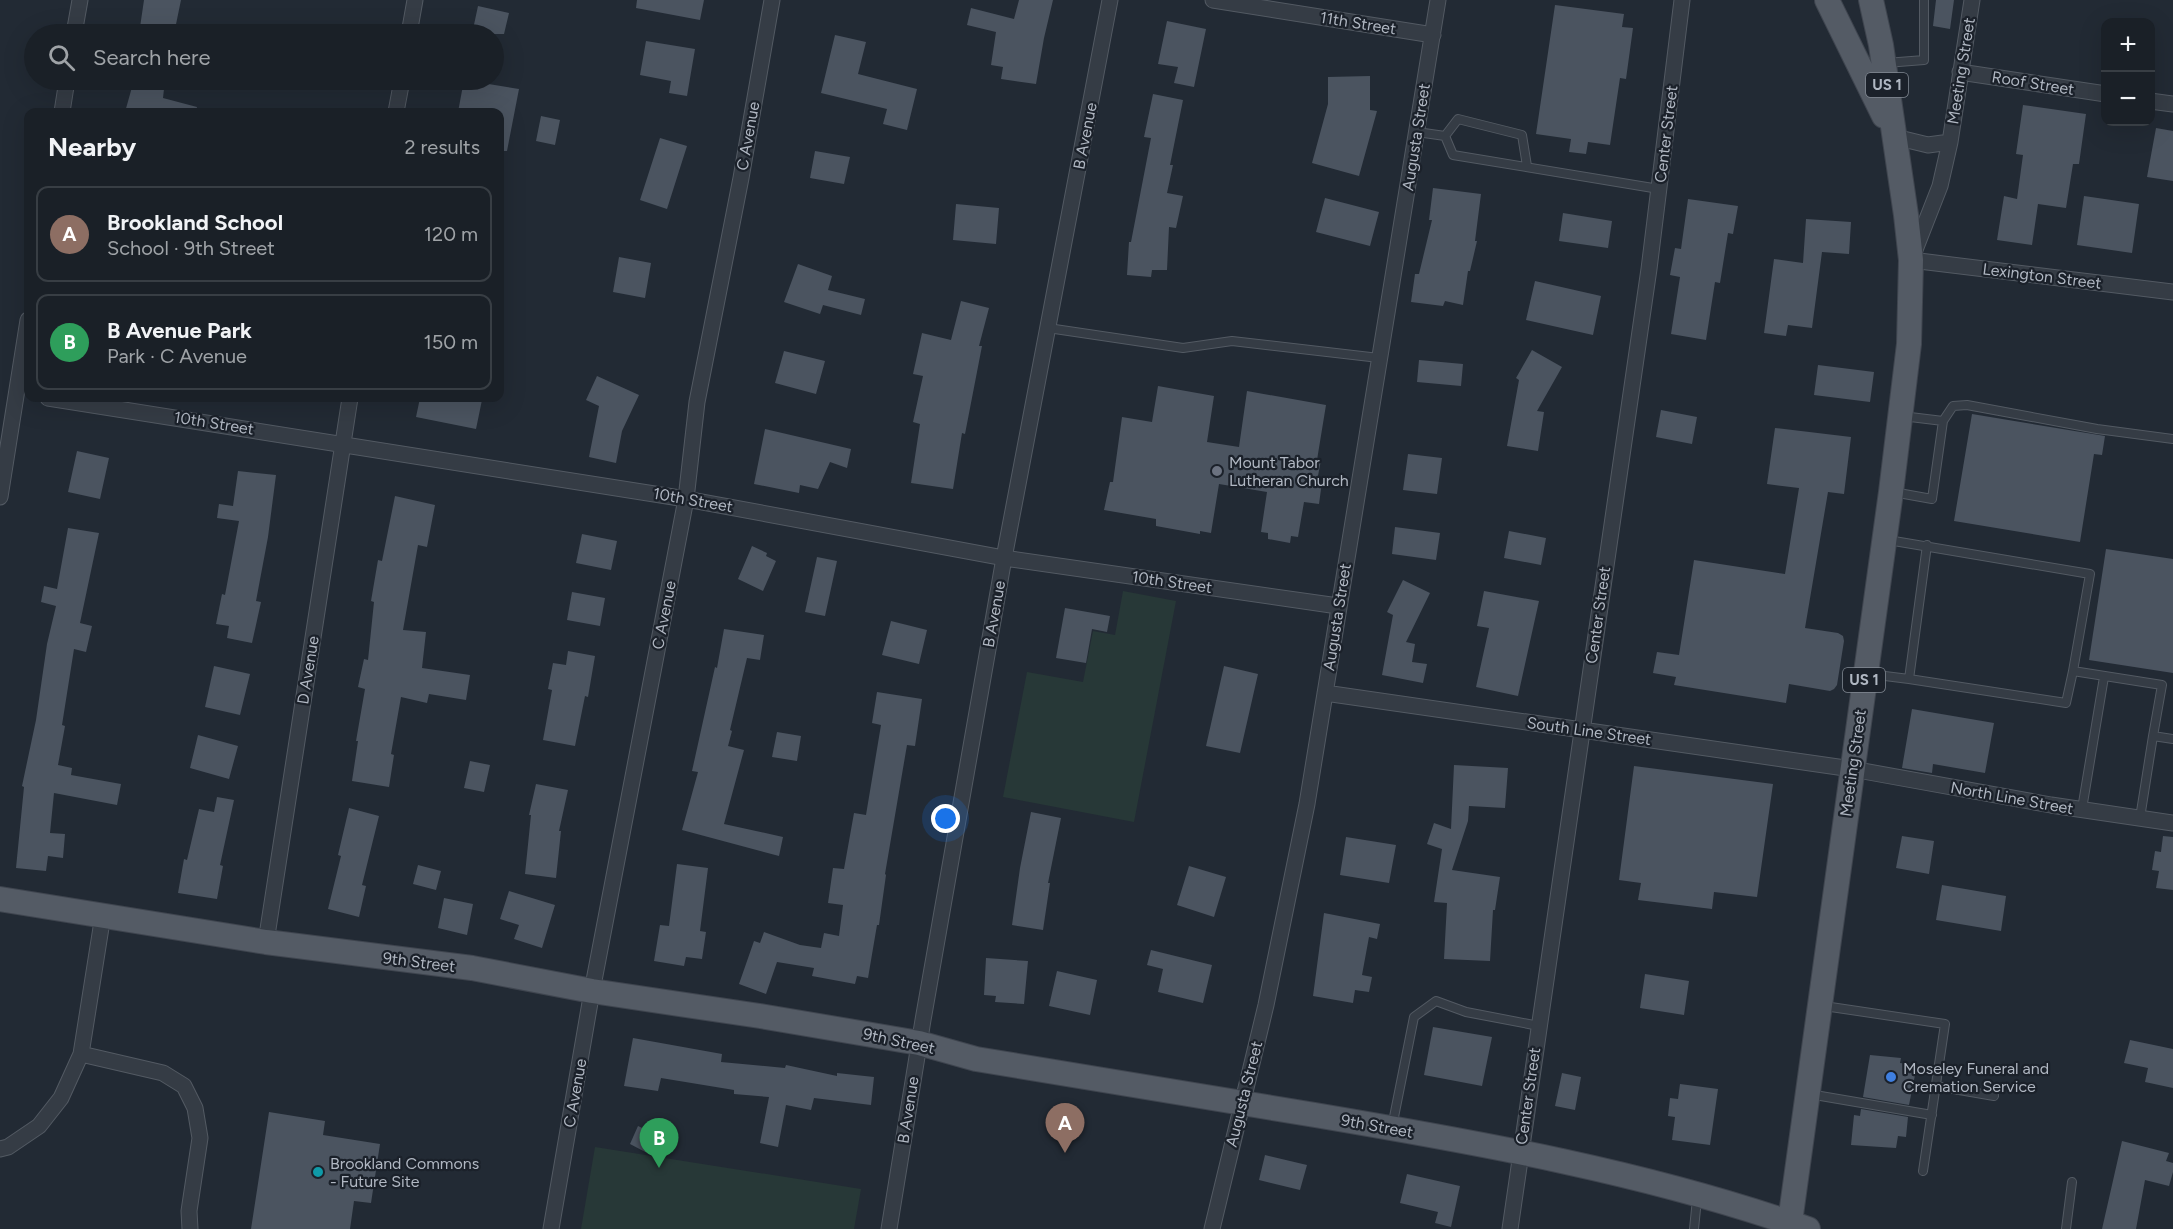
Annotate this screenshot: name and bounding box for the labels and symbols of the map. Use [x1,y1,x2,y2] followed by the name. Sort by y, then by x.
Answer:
[1319,8,1397,38] street label: 11th Street
[1943,16,1979,126] street label: Meeting Street
[1990,67,2076,99] street label: Roof Street
[1866,73,1908,97] road number: US 1
[1398,82,1434,192] street label: Augusta Street
[1651,84,1681,184] street label: Center Street
[733,100,763,172] street label: C Avenue
[1069,101,1101,171] street label: B Avenue
[1981,259,2103,293] street label: Lexington Street
[173,407,255,439] street label: 10th Street
[1229,453,1349,490] place label: Mount Tabor Lutheran Church
[1210,464,1224,478] marker: Mount Tabor Lutheran Church
[652,484,734,516] street label: 10th Street
[1319,562,1355,672] street label: Augusta Street
[1582,565,1614,665] street label: Center Street
[1131,567,1213,597] street label: 10th Street
[648,579,680,651] street label: C Avenue
[979,579,1009,649] street label: B Avenue
[293,634,323,706] street label: D Avenue
[1843,668,1885,692] road number: US 1
[1836,708,1870,818] street label: Meeting Street
[1526,713,1652,749] street label: South Line Street
[1949,778,2075,818] street label: North Line Street
[931,804,960,833] your location
[382,948,456,976] street label: 9th Street
[861,1024,937,1058] street label: 9th Street
[1222,1039,1266,1149] street label: Augusta Street
[1512,1046,1544,1146] street label: Center Street
[560,1057,590,1129] street label: C Avenue
[1903,1059,2049,1096] place label: Moseley Funeral and Cremation Service
[1884,1070,1898,1084] marker: Moseley Funeral and Cremation Service
[893,1075,923,1145] street label: B Avenue
[1046,1104,1084,1153] pin: A
[1340,1110,1414,1142] street label: 9th Street
[640,1118,678,1168] pin: B
[330,1154,479,1191] place label: Brookland Commons - Future Site
[311,1165,325,1179] marker: Brookland Commons - Future Site

